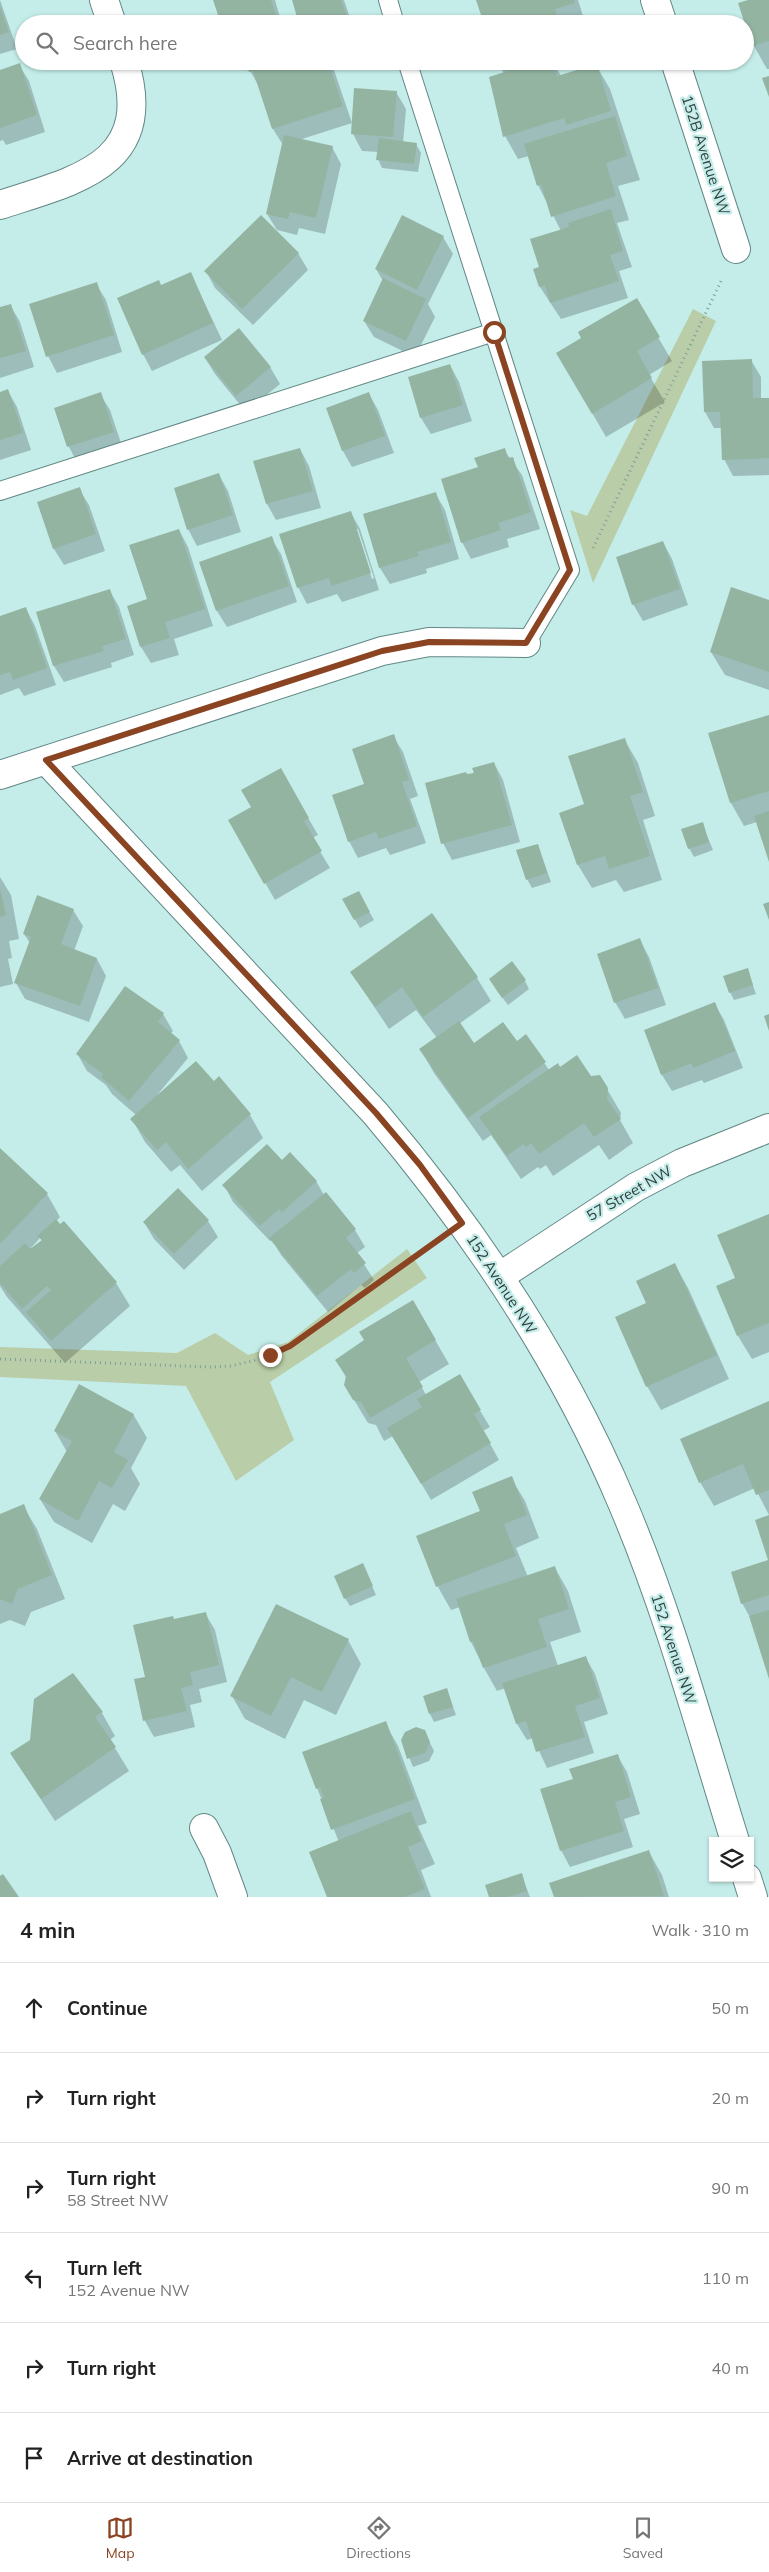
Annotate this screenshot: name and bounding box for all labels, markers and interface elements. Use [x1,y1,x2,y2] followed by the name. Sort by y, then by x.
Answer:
[15,15,754,70] search box
[33,29,61,57] icon: search
[73,31,177,55] text: Search here
[678,93,734,218] street label: 152B Avenue NW
[483,321,506,344] route start
[583,1161,675,1225] street label: 57 Street NW
[463,1231,541,1338] street label: 152 Avenue NW
[259,1344,282,1367] route end
[647,1591,701,1707] street label: 152 Avenue NW
[709,1837,754,1882] map controls
[709,1837,754,1882] button: layers
[20,1917,75,1943] text: 4 min
[651,1920,749,1940] text: Walk · 310 m
[20,1994,48,2022] icon: ahead
[67,1996,147,2020] text: Continue
[712,1998,749,2018] text: 50 m
[20,2084,48,2112] icon: right
[67,2086,156,2110] text: Turn right
[712,2088,749,2108] text: 20 m
[67,2166,156,2190] text: Turn right
[20,2174,48,2202] icon: right
[712,2178,749,2198] text: 90 m
[67,2190,169,2210] text: 58 Street NW
[67,2256,142,2280] text: Turn left
[20,2264,48,2292] icon: left
[702,2268,749,2288] text: 110 m
[67,2280,190,2300] text: 152 Avenue NW
[20,2354,48,2382] icon: right
[67,2356,156,2380] text: Turn right
[712,2358,749,2378] text: 40 m
[20,2444,48,2472] icon: arrive
[67,2446,253,2470] text: Arrive at destination
[106,2514,135,2562] tab: Map
[346,2514,411,2562] tab: Directions
[623,2514,663,2562] tab: Saved

